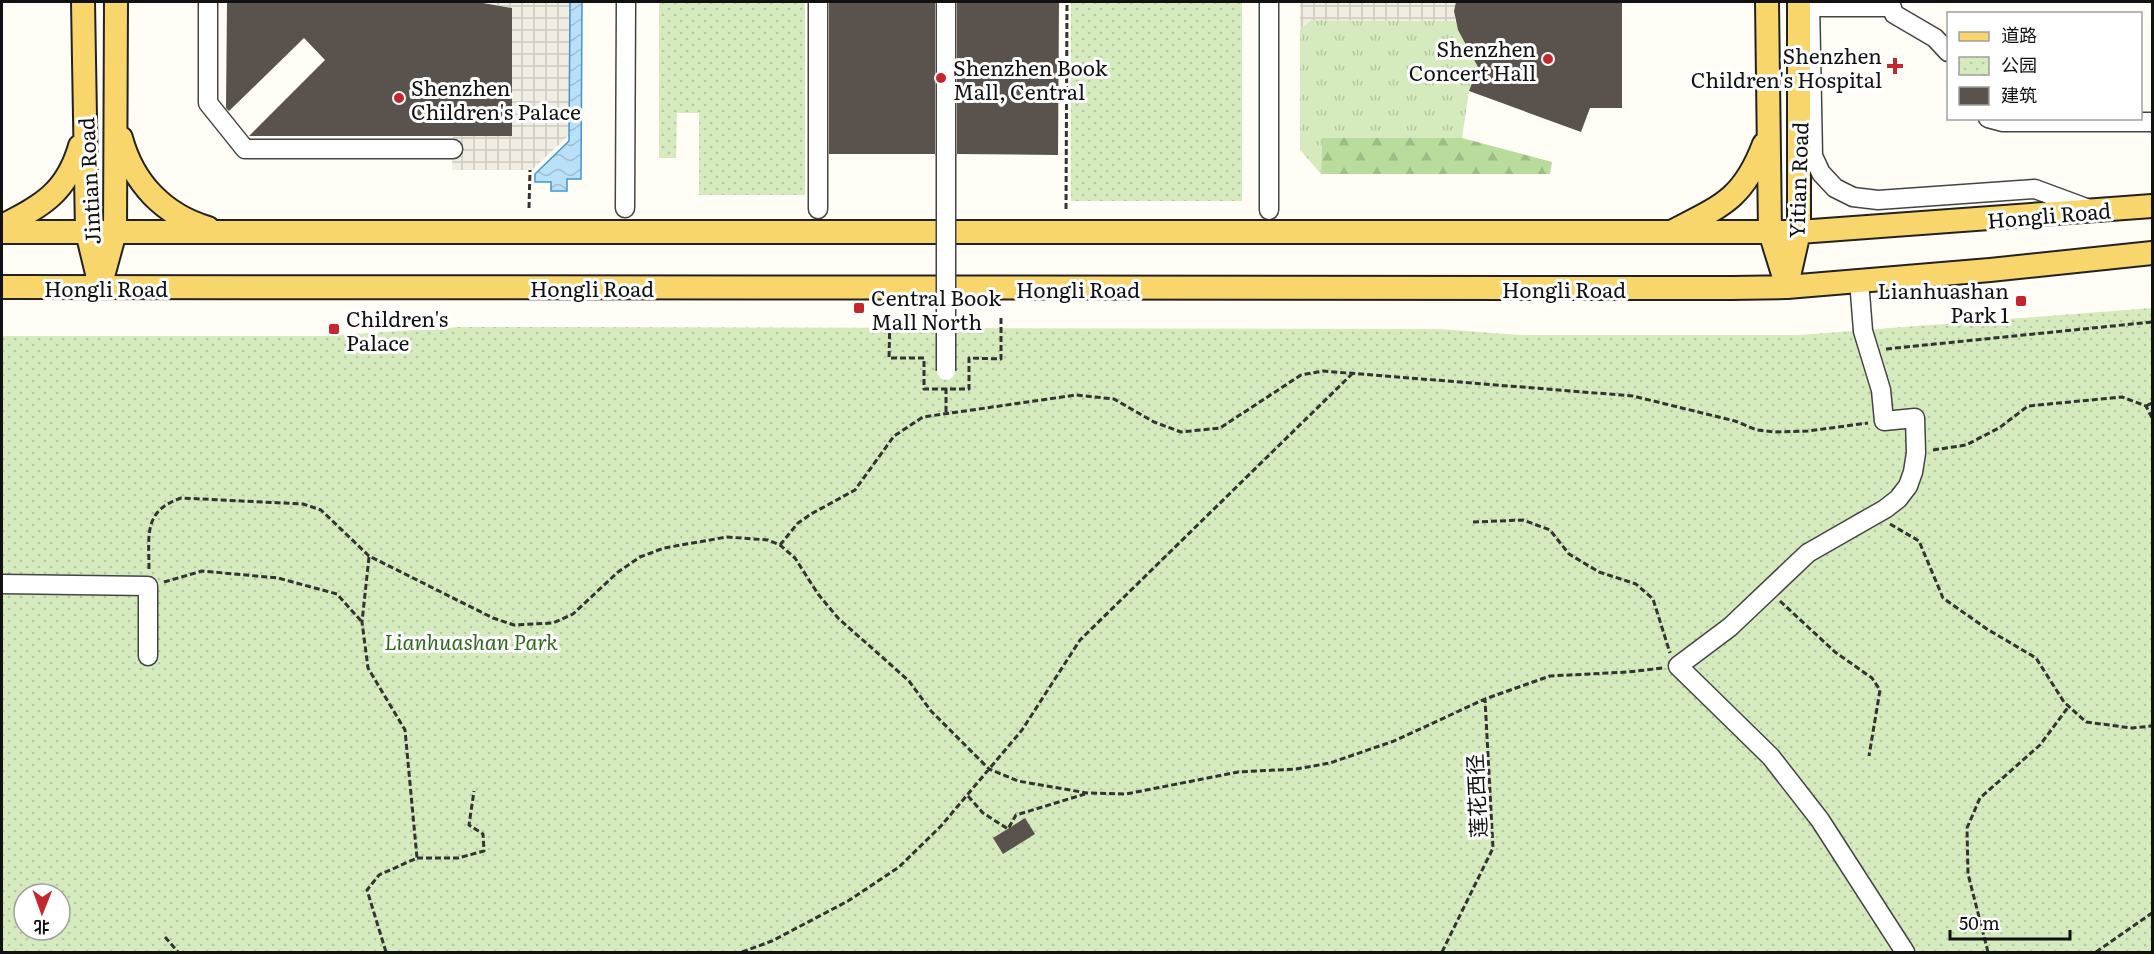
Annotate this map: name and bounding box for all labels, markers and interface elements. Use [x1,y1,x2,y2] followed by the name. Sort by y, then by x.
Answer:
[1947,12,2142,120] legend
[2001,21,2037,48] text: 道路
[1409,32,1536,87] place label: Shenzhen Concert Hall
[1691,39,1882,94] place label: Shenzhen Children's Hospital
[953,51,1108,106] place label: Shenzhen Book Mall, Central
[2001,51,2037,78] text: 公园
[1541,52,1555,66] marker: Shenzhen Concert Hall
[1886,57,1904,75] marker: Shenzhen Children's Hospital
[411,71,581,126] place label: Shenzhen Children's Palace
[934,71,948,85] marker: Shenzhen Book Mall, Central
[2001,81,2037,108] text: 建筑
[392,91,406,105] marker: Shenzhen Children's Palace
[69,116,107,245] street label: Jintian Road
[1779,121,1815,239] street label: Yitian Road
[1986,193,2112,235] street label: Hongli Road
[44,272,168,303] street label: Hongli Road
[530,272,654,303] street label: Hongli Road
[1016,273,1140,304] street label: Hongli Road
[1502,273,1626,304] street label: Hongli Road
[1877,274,2009,329] place label: Lianhuashan Park 1
[871,281,1001,336] place label: Central Book Mall North
[2014,294,2028,308] marker: Lianhuashan Park 1
[852,301,866,315] marker: Central Book Mall North
[346,302,448,357] place label: Children's Palace
[327,322,341,336] marker: Children's Palace
[384,625,558,656] park label: Lianhuashan Park
[1457,753,1493,839] street label: 莲花西径
[12,882,72,942] north arrow
[1950,903,2070,941] scale bar
[1959,909,2000,936] text: 50 m
[34,916,50,940] text: 北

